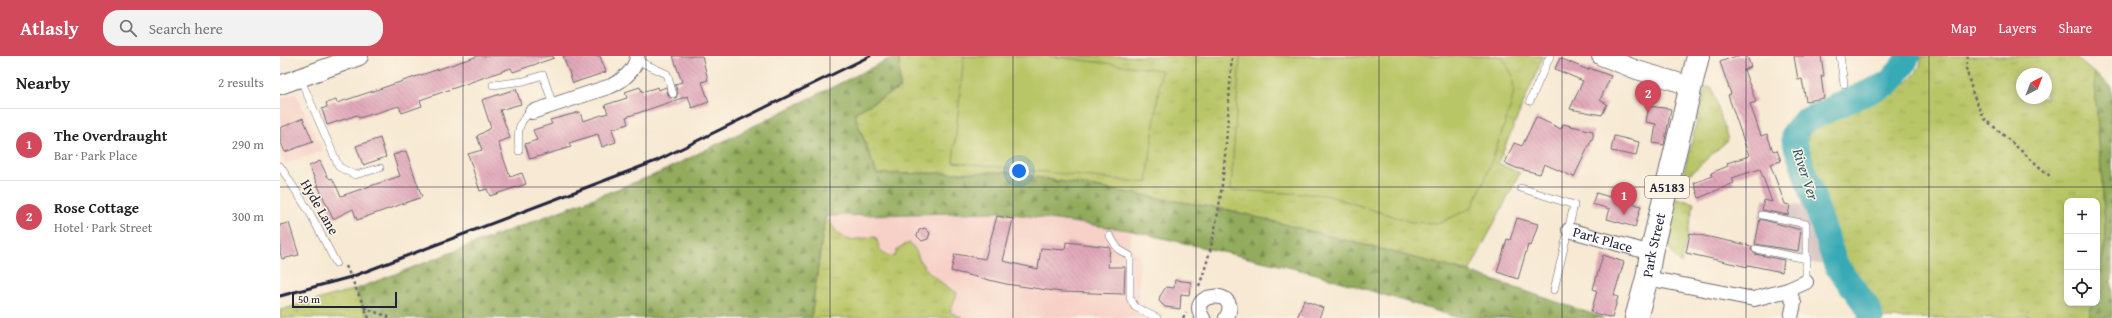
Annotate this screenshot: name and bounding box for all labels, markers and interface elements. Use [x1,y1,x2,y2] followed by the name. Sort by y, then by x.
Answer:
[103,10,383,46] search box
[20,14,79,42] text: Atlasly
[117,17,139,39] icon: search
[149,18,223,39] text: Search here
[1951,18,1977,38] text: Map
[1999,18,2037,38] text: Layers
[2059,18,2092,38] text: Share
[2016,68,2052,104] north arrow
[16,70,70,95] text: Nearby
[218,73,264,92] text: 2 results
[1635,80,1661,113] pin: 2
[54,125,167,146] text: The Overdraught
[26,135,32,154] text: 1
[232,135,264,154] text: 290 m
[1787,145,1824,203] water label: River Ver
[54,146,137,165] text: Bar · Park Place
[1009,161,1029,181] your location
[296,175,344,239] street label: Hyde Lane
[1645,176,1689,198] road number: A5183
[1611,182,1637,215] pin: 1
[54,197,139,218] text: Rose Cottage
[2064,198,2100,306] map controls
[2064,198,2100,234] button: +
[26,207,32,226] text: 2
[232,207,264,226] text: 300 m
[1637,211,1670,279] street label: Park Street
[54,218,152,237] text: Hotel · Park Street
[1571,222,1635,257] street label: Park Place
[2064,234,2100,270] button: −
[2064,270,2100,306] button: locate
[292,290,397,309] scale bar
[298,291,320,307] text: 50 m

